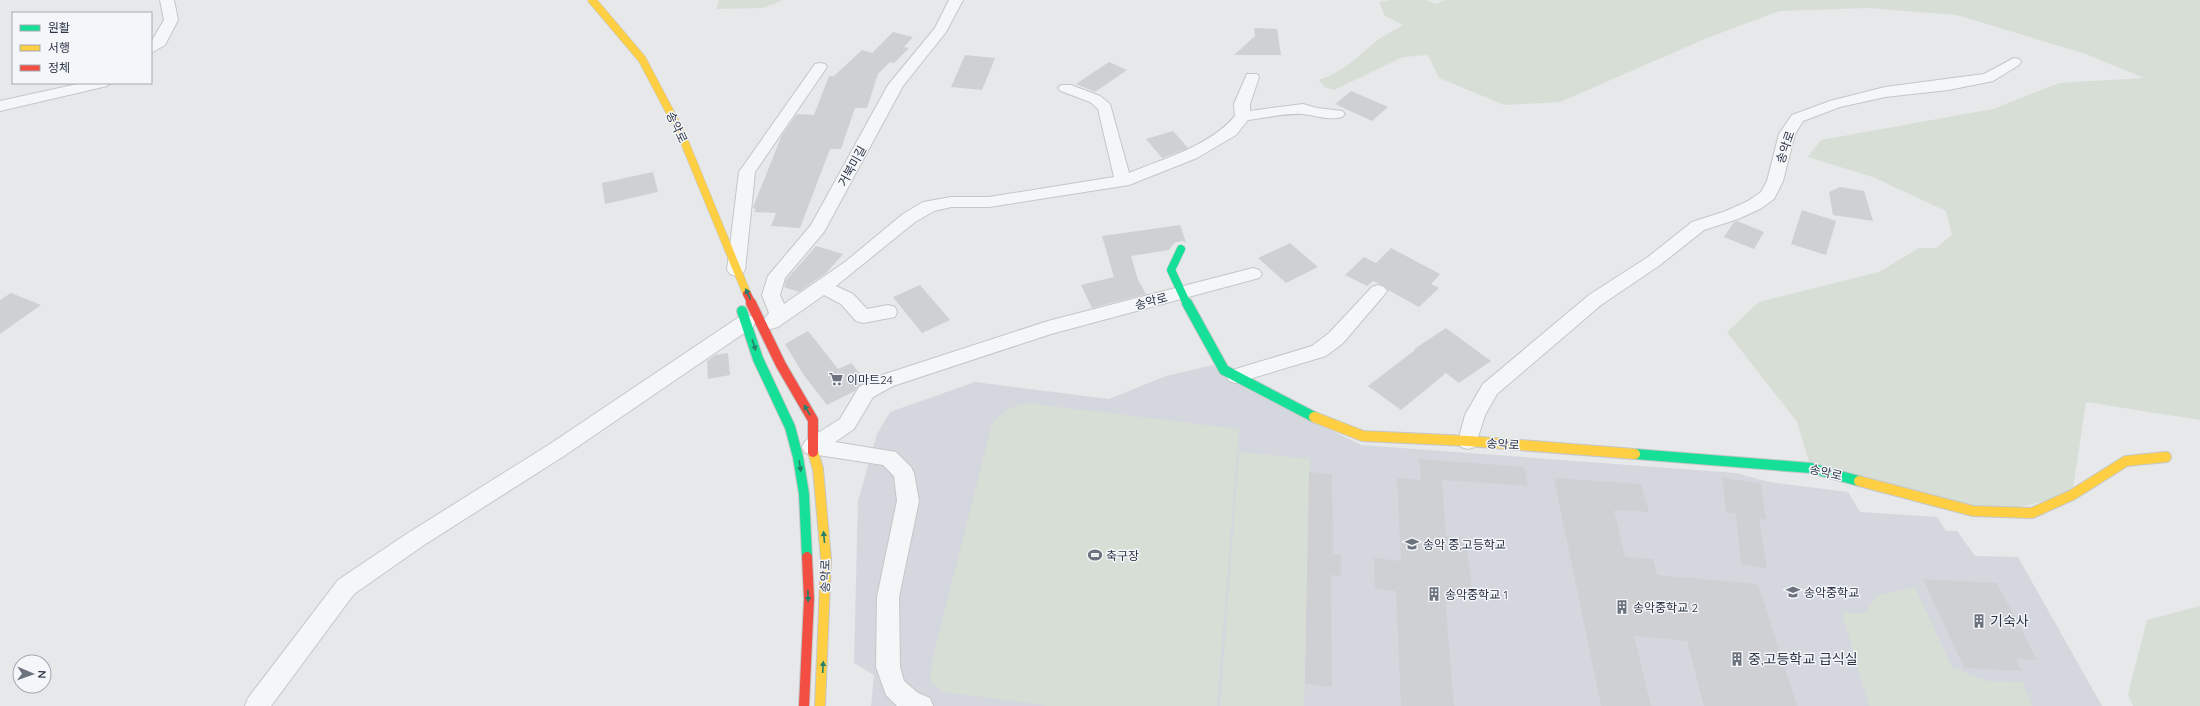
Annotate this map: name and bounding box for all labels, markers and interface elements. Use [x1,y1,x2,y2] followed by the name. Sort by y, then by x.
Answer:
[12,12,152,84] legend
[48,20,70,35] text: 원활
[48,40,70,55] text: 서행
[48,60,70,75] text: 정체
[663,109,691,145] street label: 송악로
[1773,129,1797,165] street label: 송악로
[835,143,869,189] street label: 거북미길
[745,289,751,300] one-way arrow
[1133,289,1169,313] street label: 송악로
[751,340,757,352] one-way arrow
[828,371,844,387] supermarket icon: 이마트24
[847,372,893,387] place label: 이마트24
[804,404,811,416] one-way arrow
[1486,435,1520,453] street label: 송악로
[797,460,803,472] one-way arrow
[1808,461,1844,483] street label: 송악로
[821,531,828,543] one-way arrow
[1404,536,1420,552] school or university icon: 송악 중,고등학교
[1423,537,1506,552] place label: 송악 중,고등학교
[1087,547,1103,563] sports icon: 축구장
[1106,548,1139,563] place label: 축구장
[817,559,833,593] street label: 송악로
[1785,584,1801,600] school or university icon: 송악중학교
[1804,585,1859,600] place label: 송악중학교
[1426,586,1442,602] building icon: 송악중학교 1
[1445,587,1508,602] place label: 송악중학교 1
[805,590,811,603] one-way arrow
[1614,599,1630,615] building icon: 송악중학교 2
[1633,600,1698,615] place label: 송악중학교 2
[1990,612,2029,630] place label: 기숙사
[1971,613,1987,629] building icon: 기숙사
[1748,650,1858,668] place label: 중,고등학교 급식실
[1729,651,1745,667] building icon: 중,고등학교 급식실
[12,654,52,694] north arrow
[820,660,826,673] one-way arrow
[35,670,49,679] text: N

